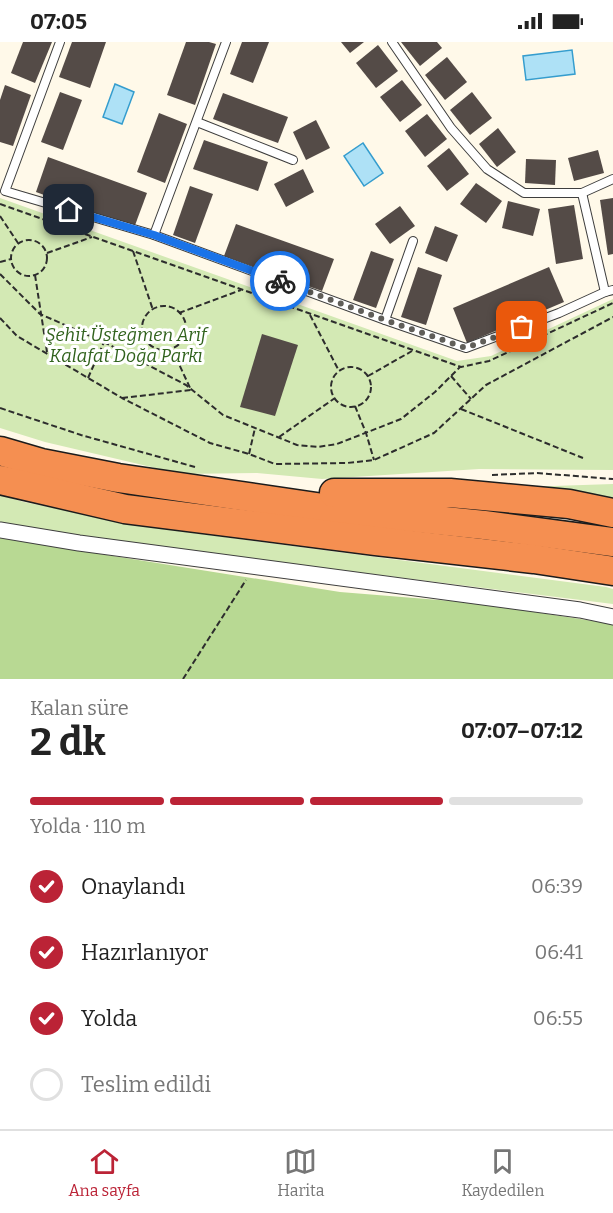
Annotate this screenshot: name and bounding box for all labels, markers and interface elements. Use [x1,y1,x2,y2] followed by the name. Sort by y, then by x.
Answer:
[30,8,87,35] text: 07:05
[43,184,94,235] pin
[52,193,85,226] icon: home
[250,251,310,311] courier
[264,265,297,298] icon: bike
[496,301,547,352] pin
[505,310,538,343] icon: bag
[45,324,210,367] park label: Şehit Üsteğmen Arif Kalafat Doğa Parkı
[30,696,129,720] text: Kalan süre
[461,717,583,744] text: 07:07–07:12
[30,719,106,765] text: 2 dk
[30,814,145,838] text: Yolda · 110 m
[30,870,63,903] icon: check
[81,873,185,900] text: Onaylandı
[531,874,583,898] text: 06:39
[30,936,63,969] icon: check
[81,939,208,966] text: Hazırlanıyor
[534,940,583,964] text: 06:41
[30,1002,63,1035] icon: check
[81,1005,137,1032] text: Yolda
[533,1006,583,1030] text: 06:55
[81,1071,211,1098] text: Teslim edildi
[69,1145,140,1200] tab: Ana sayfa
[277,1145,324,1200] tab: Harita
[461,1145,544,1200] tab: Kaydedilen

